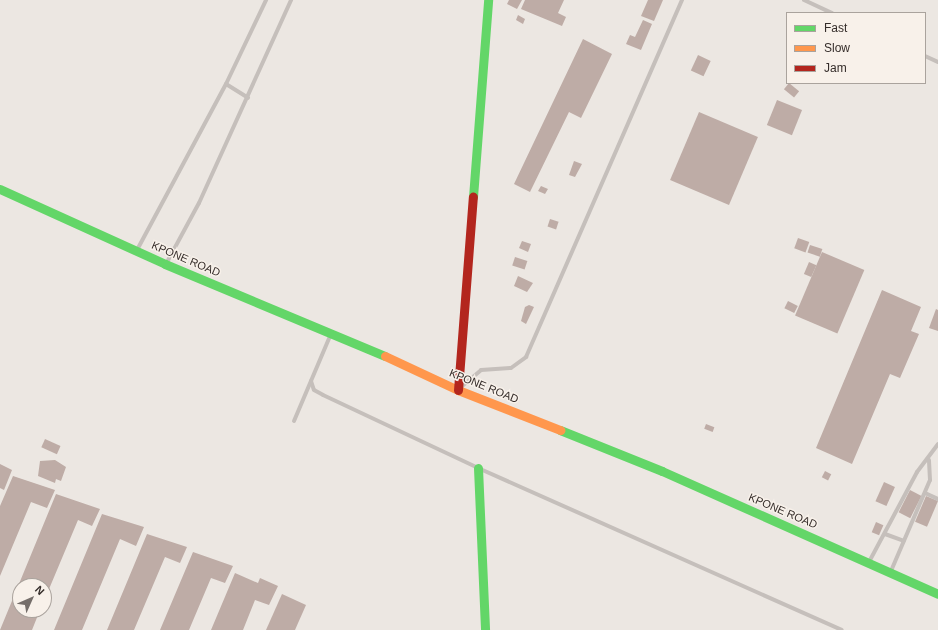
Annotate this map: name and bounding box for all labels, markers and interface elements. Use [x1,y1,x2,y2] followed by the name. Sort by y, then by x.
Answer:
[786,12,926,84] legend
[824,21,847,35] text: Fast
[824,41,850,55] text: Slow
[824,61,847,75] text: Jam
[150,239,222,279] street label: KPONE ROAD
[448,366,520,406] street label: KPONE ROAD
[747,491,819,531] street label: KPONE ROAD
[12,578,52,618] north arrow
[33,583,47,597] text: N

